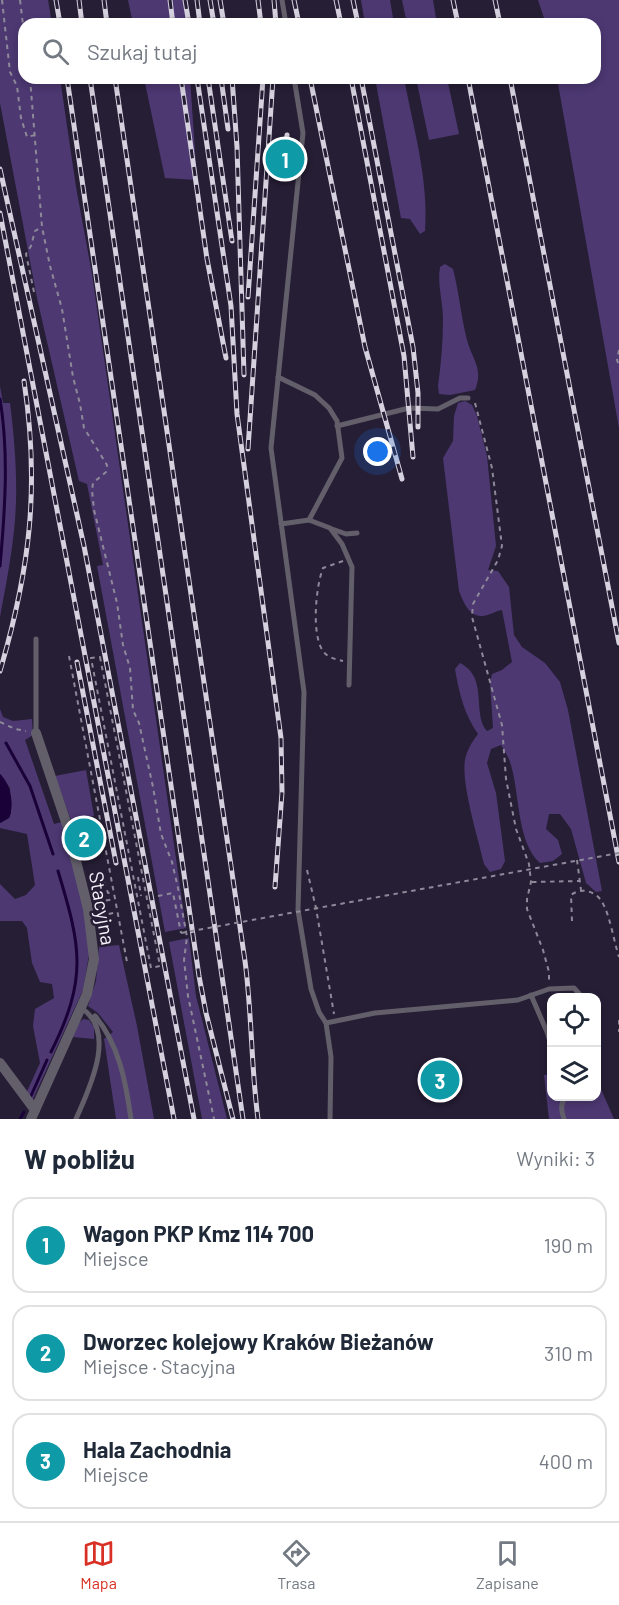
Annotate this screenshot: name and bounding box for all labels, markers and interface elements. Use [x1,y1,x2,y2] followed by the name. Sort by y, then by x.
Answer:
[18,18,601,84] search box
[39,35,72,68] icon: search
[87,38,198,64] text: Szukaj tutaj
[266,136,304,182] pin: 1
[363,437,392,466] your location
[64,816,104,860] pin: 2
[85,869,121,947] street label: Stacyjna
[547,993,601,1101] map controls
[547,993,601,1047] button: locate
[547,1047,601,1101] button: layers
[420,1058,460,1102] pin: 3
[24,1143,135,1174] text: W pobliżu
[516,1146,595,1170] text: Wyniki: 3
[83,1220,314,1246] text: Wagon PKP Kmz 114 700
[42,1233,49,1257] text: 1
[544,1233,593,1257] text: 190 m
[83,1246,149,1270] text: Miejsce
[83,1328,434,1354] text: Dworzec kolejowy Kraków Bieżanów
[40,1341,51,1365] text: 2
[544,1341,593,1365] text: 310 m
[83,1354,235,1378] text: Miejsce · Stacyjna
[83,1436,231,1462] text: Hala Zachodnia
[40,1449,51,1473] text: 3
[539,1449,593,1473] text: 400 m
[83,1462,149,1486] text: Miejsce
[80,1537,117,1592] tab: Mapa
[277,1537,315,1592] tab: Trasa
[476,1537,539,1592] tab: Zapisane

